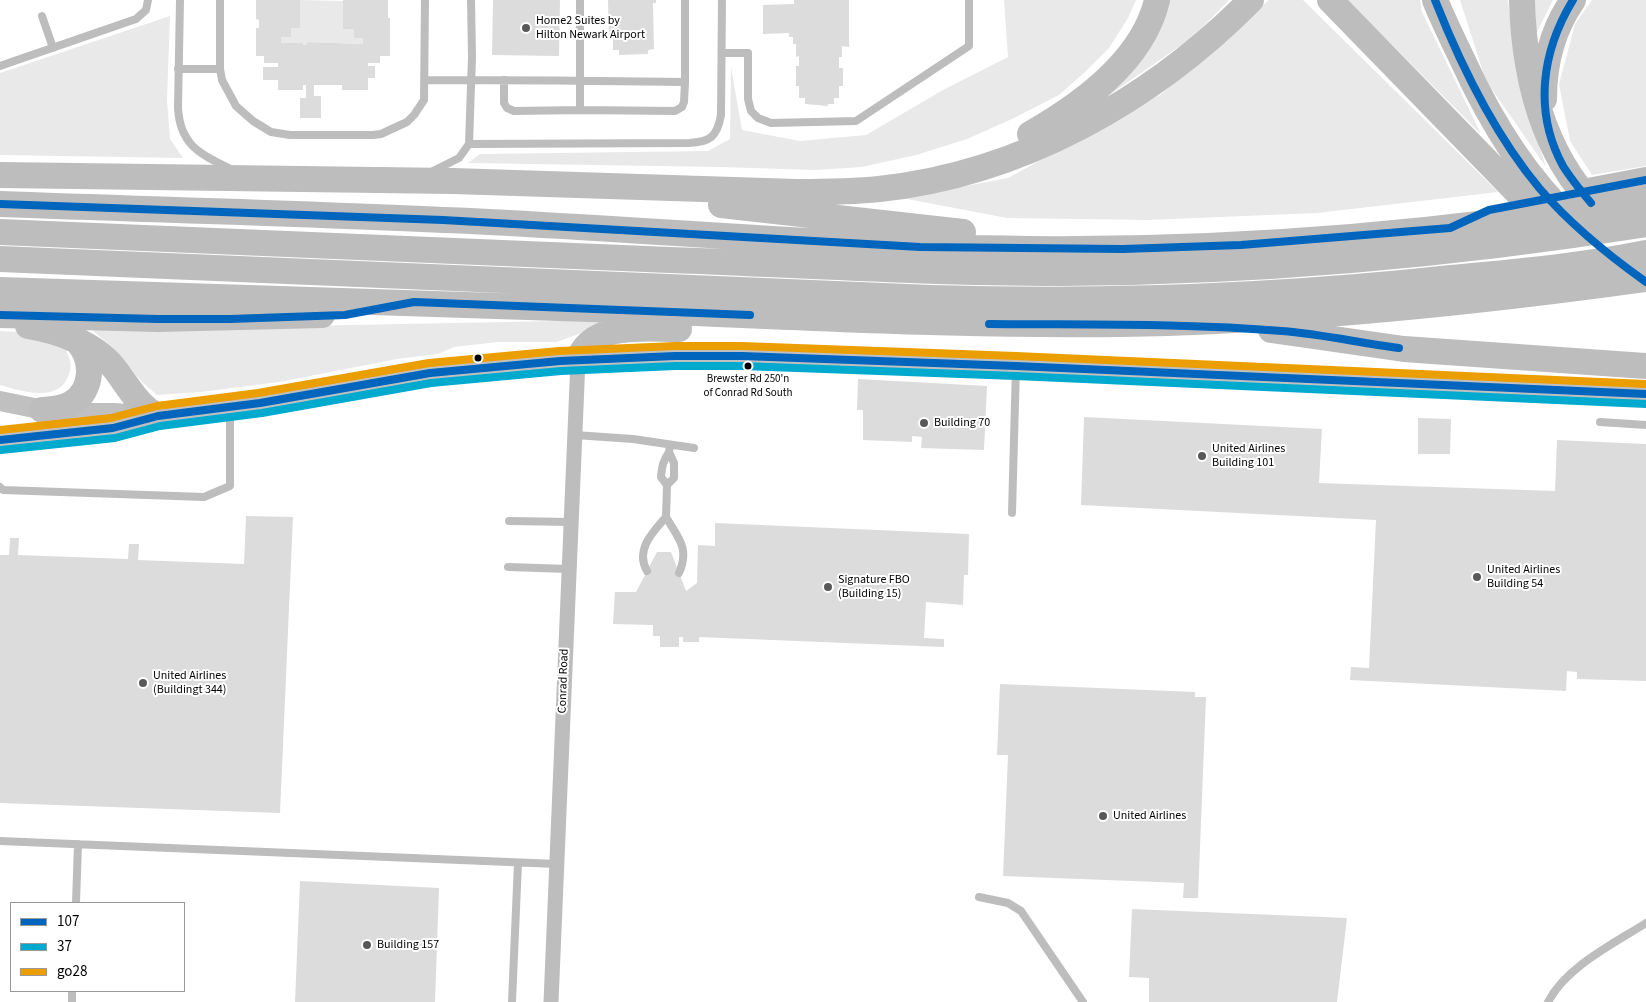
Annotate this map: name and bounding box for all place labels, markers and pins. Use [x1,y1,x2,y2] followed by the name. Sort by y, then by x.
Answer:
[536,14,645,42] place label: Home2 Suites by Hilton Newark Airport
[520,22,532,34] marker: Home2 Suites by Hilton Newark Airport
[473,353,483,363] unlabelled marker
[743,361,753,371] marker: Brewster Rd 250'n of Conrad Rd South
[704,373,792,399] place label: Brewster Rd 250'n of Conrad Rd South
[934,416,990,430] place label: Building 70
[918,417,930,429] marker: Building 70
[1212,442,1285,470] place label: United Airlines Building 101
[1196,450,1208,462] marker: United Airlines Building 101
[1487,563,1560,591] place label: United Airlines Building 54
[1471,571,1483,583] marker: United Airlines Building 54
[838,573,910,601] place label: Signature FBO (Building 15)
[822,581,834,593] marker: Signature FBO (Building 15)
[153,669,226,697] place label: United Airlines (Buildingt 344)
[137,677,149,689] marker: United Airlines (Buildingt 344)
[1113,809,1186,823] place label: United Airlines
[1097,810,1109,822] marker: United Airlines
[377,938,439,952] place label: Building 157
[361,939,373,951] marker: Building 157

